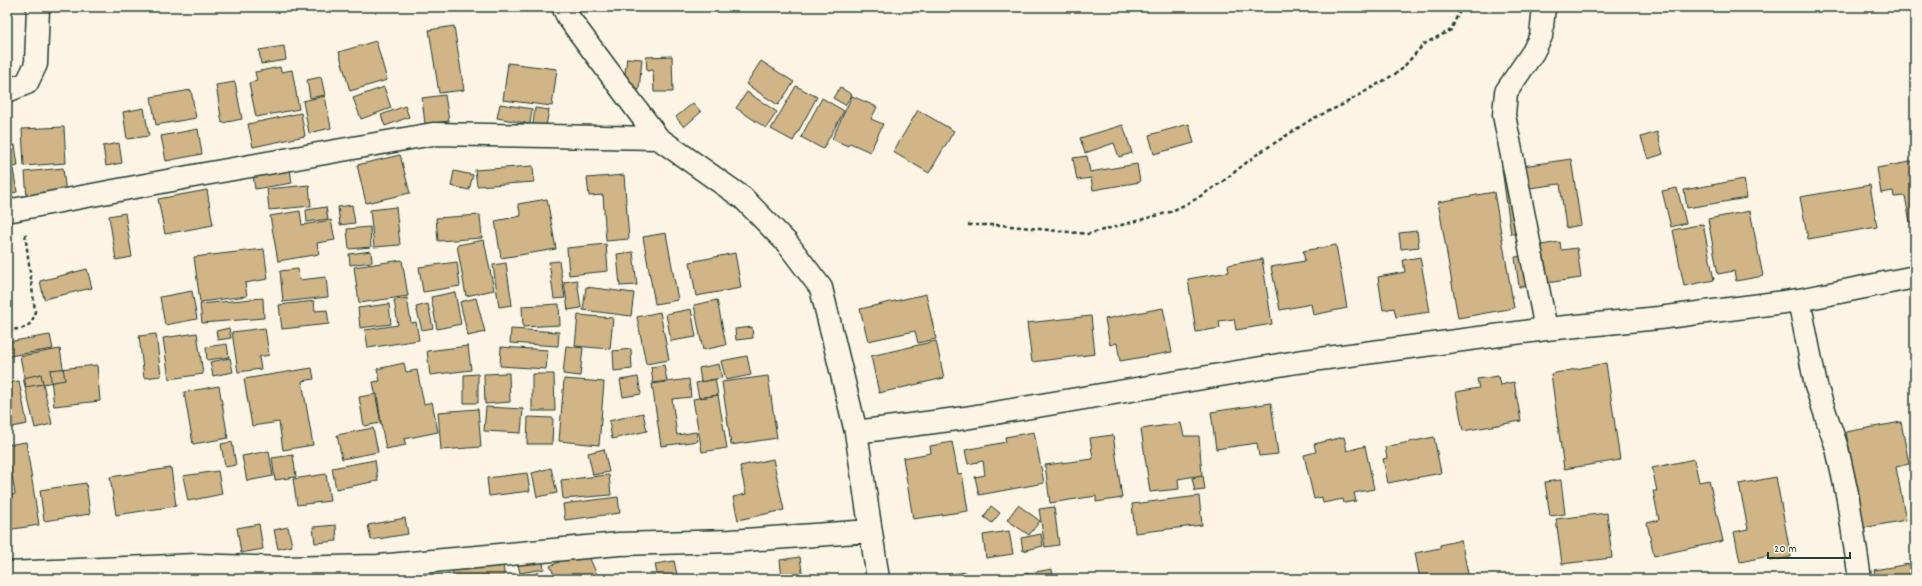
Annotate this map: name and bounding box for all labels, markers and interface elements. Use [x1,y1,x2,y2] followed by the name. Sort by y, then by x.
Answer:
[1768,534,1850,560] scale bar
[1774,541,1797,558] text: 20 m

